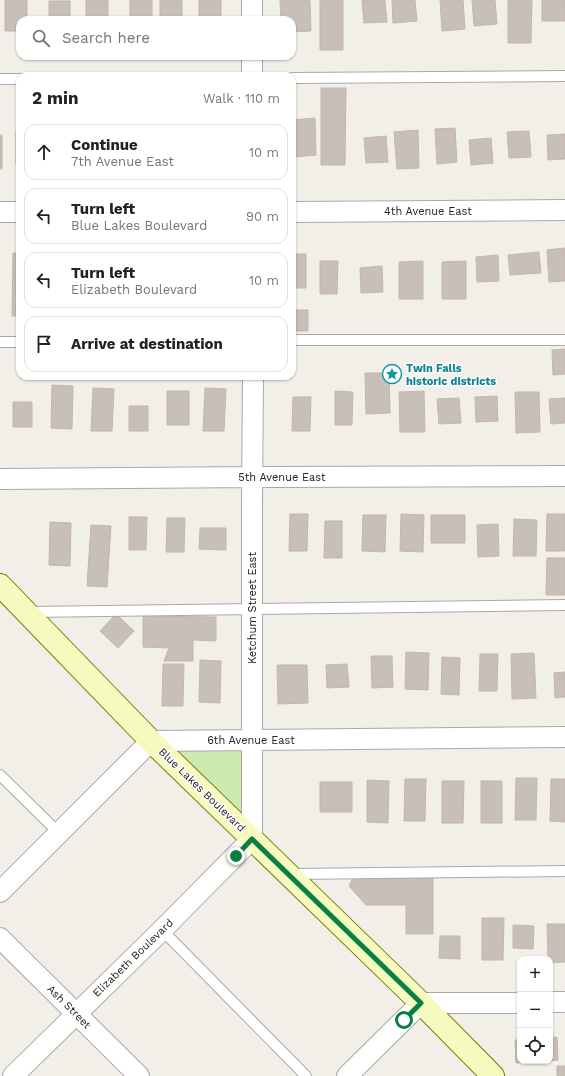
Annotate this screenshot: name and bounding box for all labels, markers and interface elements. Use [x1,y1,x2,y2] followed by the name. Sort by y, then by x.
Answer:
[16,16,296,60] search box
[30,27,52,49] icon: search
[62,29,150,47] text: Search here
[32,88,78,108] text: 2 min
[203,91,280,106] text: Walk · 110 m
[71,136,138,154] text: Continue
[33,141,55,163] icon: ahead
[249,145,279,160] text: 10 m
[71,154,174,169] text: 7th Avenue East
[71,200,135,218] text: Turn left
[33,205,55,227] icon: left
[384,205,472,218] street label: 4th Avenue East
[246,209,279,224] text: 90 m
[71,218,207,233] text: Blue Lakes Boulevard
[71,264,135,282] text: Turn left
[33,269,55,291] icon: left
[249,273,279,288] text: 10 m
[71,282,197,297] text: Elizabeth Boulevard
[33,333,55,355] icon: arrive
[71,335,223,353] text: Arrive at destination
[406,362,496,388] place label: Twin Falls historic districts
[381,363,403,385] place icon: Twin Falls historic districts
[238,471,326,484] street label: 5th Avenue East
[246,552,259,664] street label: Ketchum Street East
[207,734,295,747] street label: 6th Avenue East
[156,745,248,835] street label: Blue Lakes Boulevard
[227,847,245,865] route end
[90,916,176,1000] street label: Elizabeth Boulevard
[517,956,553,1064] map controls
[517,956,553,992] button: +
[44,982,94,1032] street label: Ash Street
[517,992,553,1028] button: −
[395,1011,413,1029] route start
[517,1028,553,1064] button: locate

